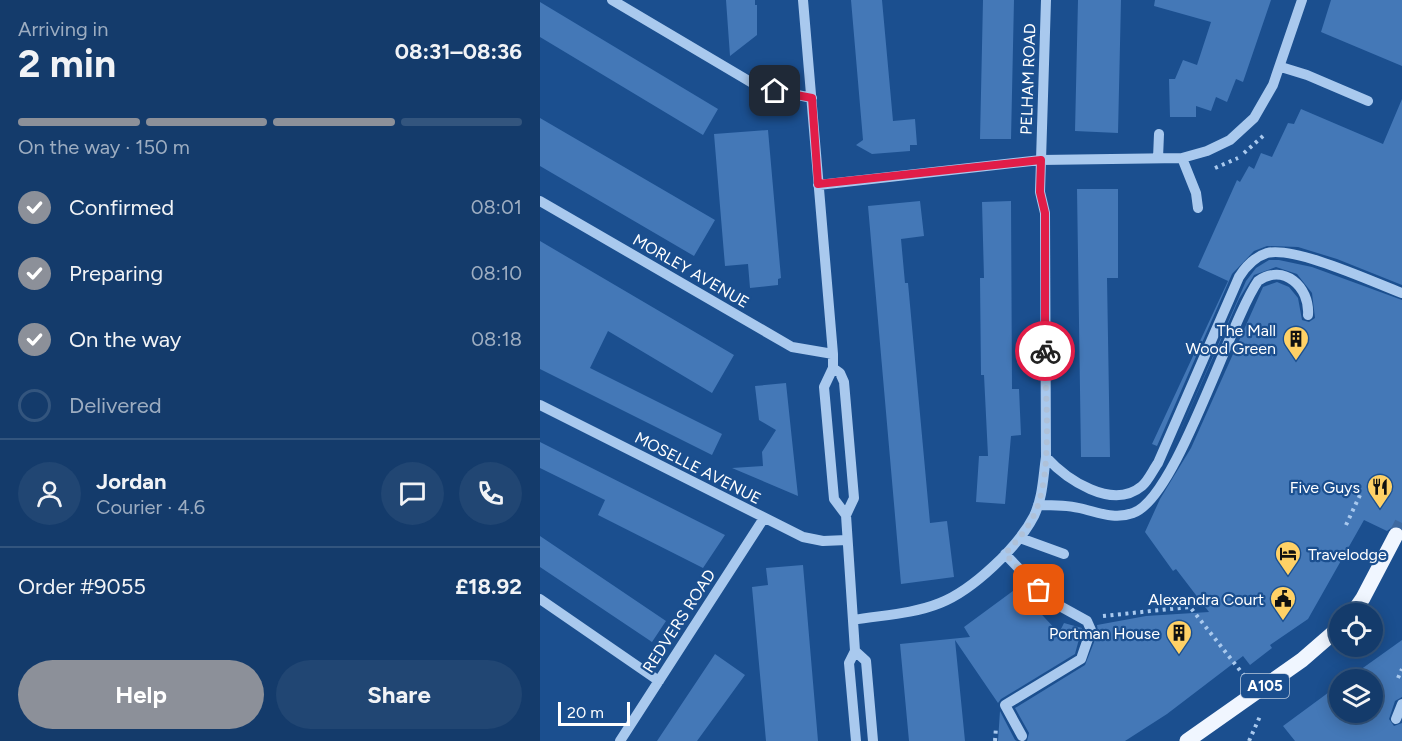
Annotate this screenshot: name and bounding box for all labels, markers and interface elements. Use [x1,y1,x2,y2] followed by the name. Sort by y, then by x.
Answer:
[18,17,108,41] text: Arriving in
[1017,23,1039,135] street label: PELHAM ROAD
[395,38,522,65] text: 08:31–08:36
[18,40,116,87] text: 2 min
[749,65,800,116] pin
[758,74,791,107] icon: home
[18,135,190,159] text: On the way · 150 m
[18,191,51,224] icon: check
[69,194,174,221] text: Confirmed
[471,195,522,219] text: 08:01
[629,230,753,312] street label: MORLEY AVENUE
[18,257,51,290] icon: check
[69,260,163,287] text: Preparing
[471,261,522,285] text: 08:10
[1015,321,1075,381] courier
[1185,321,1276,358] place label: The Mall Wood Green
[18,323,51,356] icon: check
[1281,324,1311,362] building icon: The Mall Wood Green
[69,326,181,353] text: On the way
[471,327,522,351] text: 08:18
[1029,335,1062,368] icon: bike
[69,392,162,419] text: Delivered
[632,428,764,508] street label: MOSELLE AVENUE
[18,462,81,525] button: person
[381,462,444,525] button: chat
[459,462,522,525] button: phone
[96,468,167,495] text: Jordan
[1365,472,1395,510] restaurant icon: Five Guys
[1290,478,1360,497] place label: Five Guys
[96,495,205,519] text: Courier · 4.6
[1273,539,1303,577] hotel icon: Travelodge
[1308,545,1387,564] place label: Travelodge
[1013,564,1064,615] pin
[639,566,719,676] street label: REDVERS ROAD
[18,573,146,600] text: Order #9055
[455,573,522,600] text: £18.92
[1022,573,1055,606] icon: bag
[1268,584,1298,622] public building icon: Alexandra Court
[1148,590,1264,609] place label: Alexandra Court
[1329,603,1383,723] map controls
[1329,603,1383,657] button: locate
[1164,618,1194,656] building icon: Portman House
[1049,624,1160,643] place label: Portman House
[18,660,264,729] button: Help
[276,660,522,729] button: Share
[1329,669,1383,723] button: layers
[1241,674,1289,698] road number: A105
[558,699,630,726] scale bar
[567,703,604,722] text: 20 m

